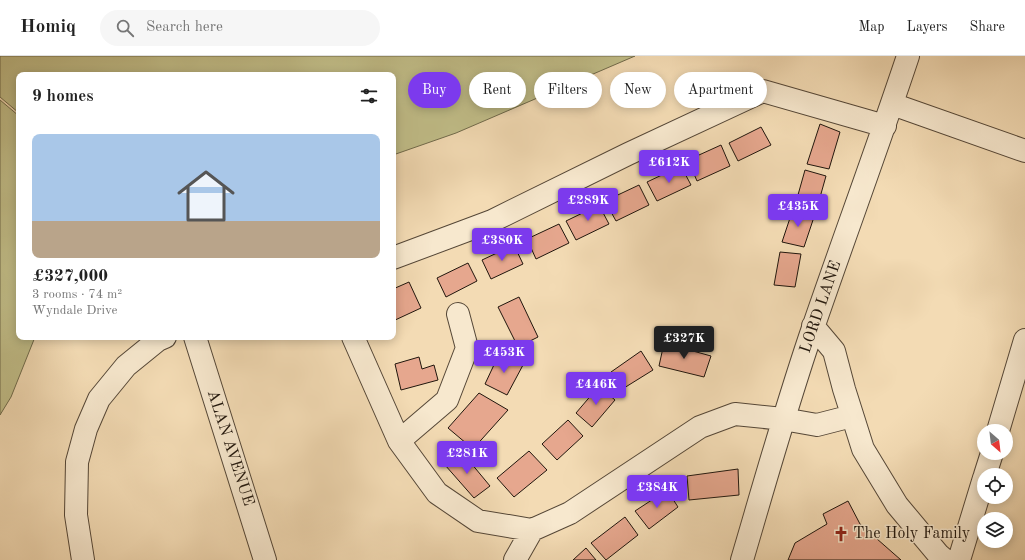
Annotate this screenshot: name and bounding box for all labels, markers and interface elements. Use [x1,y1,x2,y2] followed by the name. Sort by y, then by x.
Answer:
[100,10,380,46] search box
[114,17,136,39] icon: search
[20,18,76,37] text: Homiq
[146,20,223,35] text: Search here
[859,20,885,34] text: Map
[907,20,948,34] text: Layers
[970,20,1005,34] text: Share
[408,72,461,108] chip: Buy
[469,72,526,108] chip: Rent
[534,72,602,108] chip: Filters
[610,72,666,108] chip: New
[674,72,767,108] chip: Apartment
[358,85,380,107] icon: filters
[32,88,94,105] text: 9 homes
[641,150,697,184] pin: £612K
[648,156,690,169] text: £612K
[170,160,242,232] icon: home
[560,188,616,222] pin: £289K
[567,194,609,207] text: £289K
[770,194,826,228] pin: £435K
[777,200,819,213] text: £435K
[474,228,530,262] pin: £380K
[481,234,523,247] text: £380K
[798,259,844,355] street label: LORD LANE
[32,268,108,285] text: £327,000
[32,288,122,301] text: 3 rooms · 74 m²
[32,304,117,317] text: Wyndale Drive
[656,326,712,360] pin: £327K
[663,332,705,345] text: £327K
[476,340,532,374] pin: £453K
[483,346,525,359] text: £453K
[568,372,624,406] pin: £446K
[575,378,617,391] text: £446K
[204,388,256,508] street label: ALAN AVENUE
[977,424,1013,460] north arrow
[977,424,1013,548] map controls
[439,441,495,475] pin: £281K
[446,447,488,460] text: £281K
[977,468,1013,504] button: locate
[629,475,685,509] pin: £384K
[636,481,678,494] text: £384K
[977,512,1013,548] button: layers
[832,525,850,543] church icon: The Holy Family
[853,526,971,542] place label: The Holy Family

